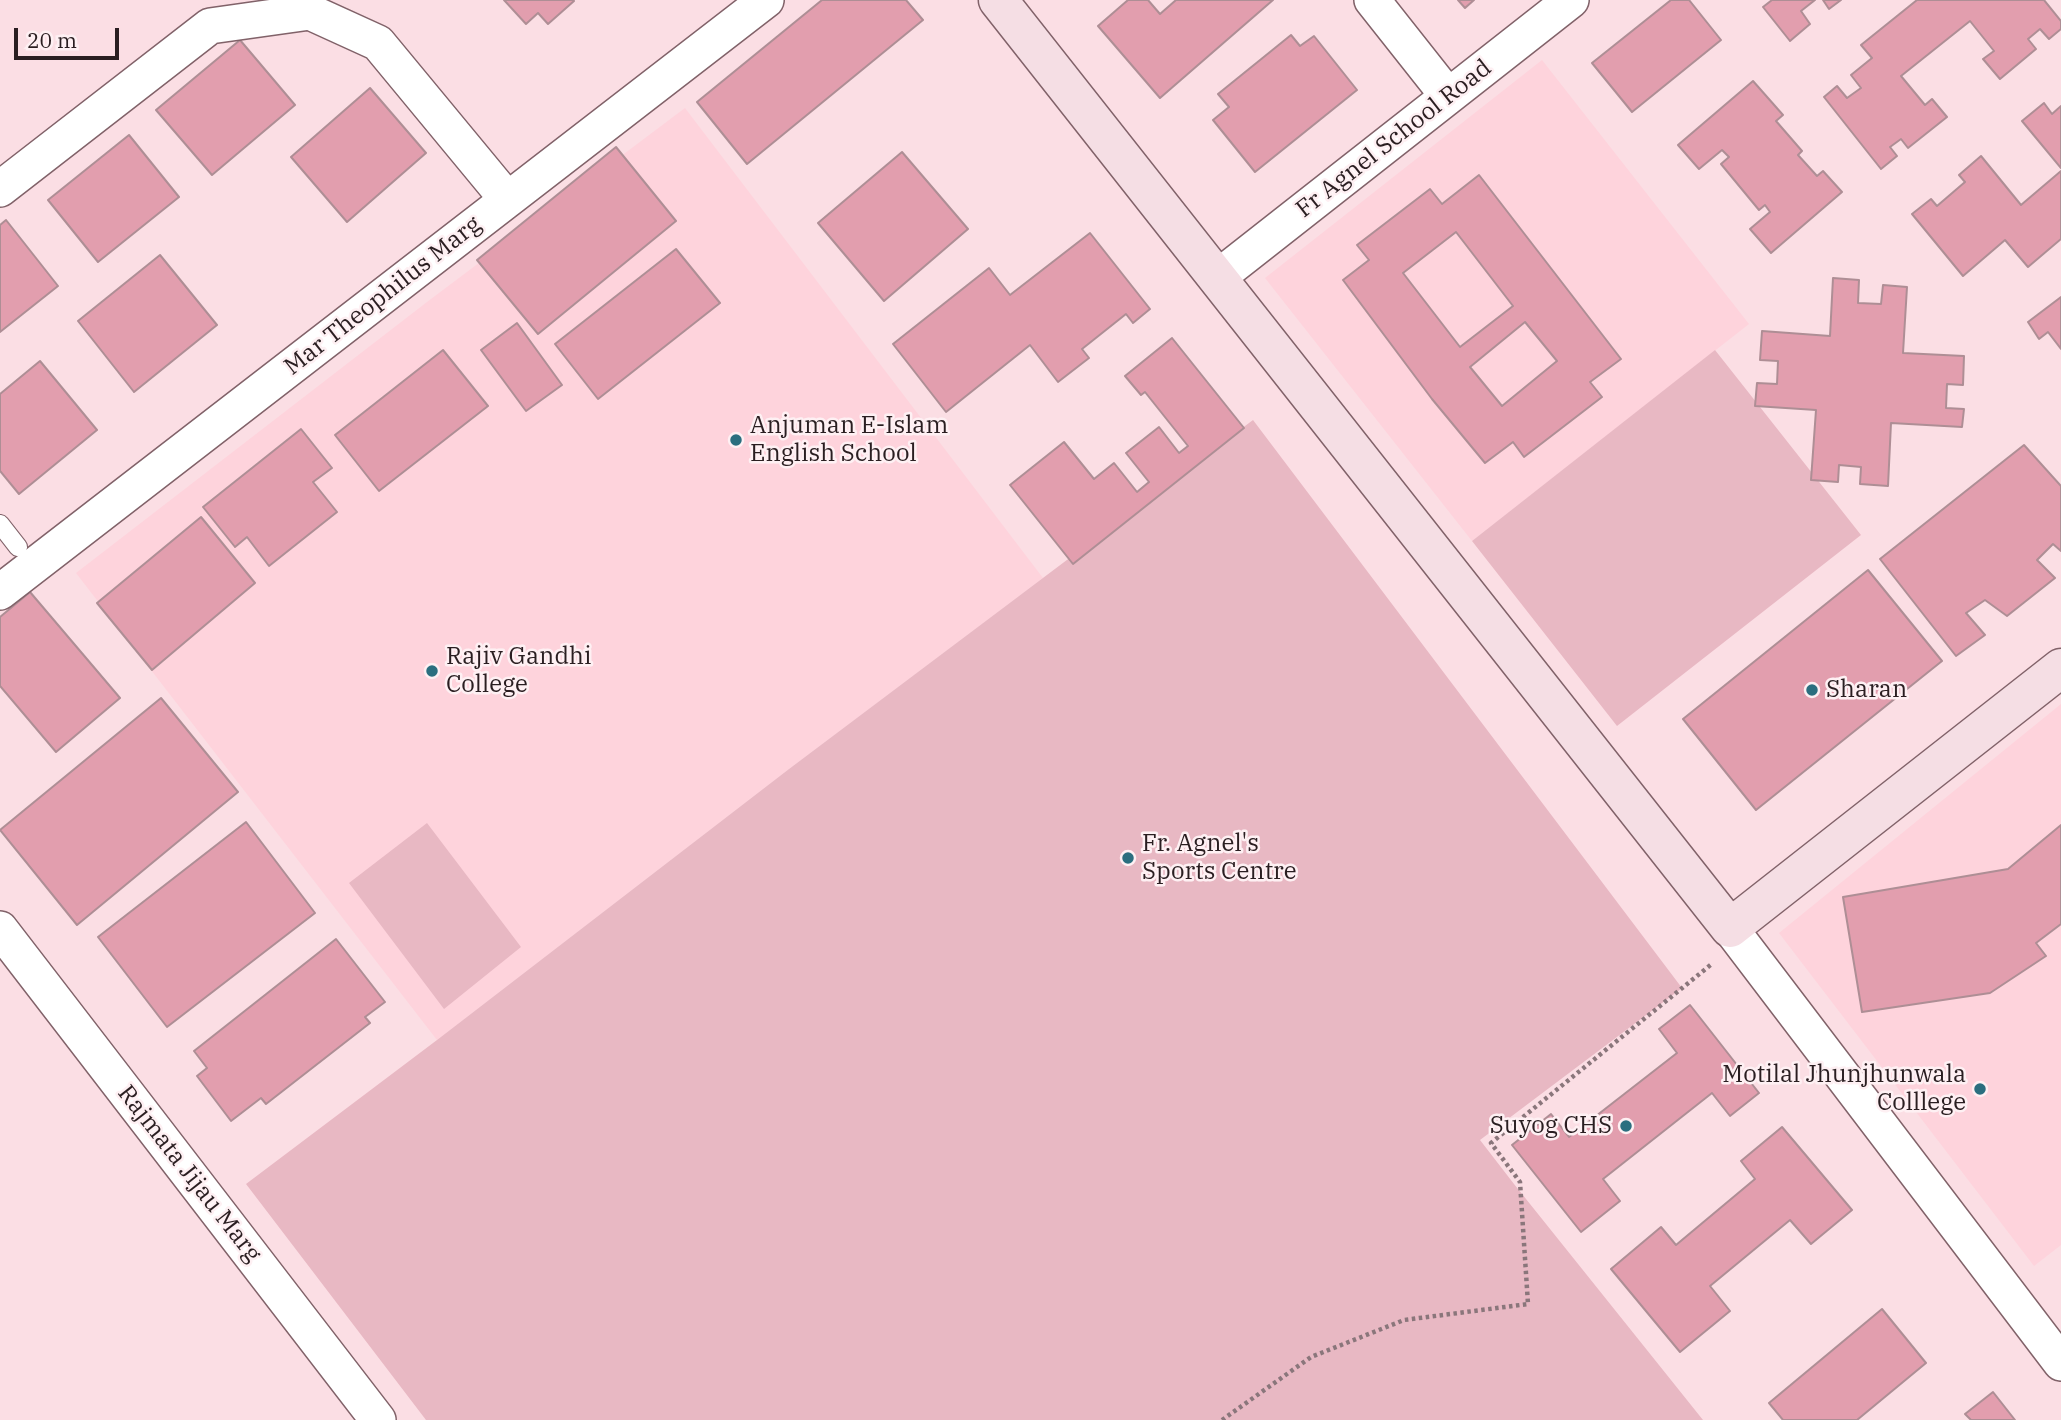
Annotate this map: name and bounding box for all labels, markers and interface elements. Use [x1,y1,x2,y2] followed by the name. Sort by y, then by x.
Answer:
[18,14,122,58] scale bar
[27,26,77,54] text: 20 m
[1291,54,1497,224] street label: Fr Agnel School Road
[279,210,487,382] street label: Mar Theophilus Marg
[750,412,948,468] place label: Anjuman E-Islam English School
[728,432,744,448] marker: Anjuman E-Islam English School
[446,643,592,699] place label: Rajiv Gandhi College
[424,663,440,679] marker: Rajiv Gandhi College
[1826,676,1907,704] place label: Sharan
[1804,682,1820,698] marker: Sharan
[1142,830,1297,886] place label: Fr. Agnel's Sports Centre
[1120,850,1136,866] marker: Fr. Agnel's Sports Centre
[1722,1061,1966,1117] place label: Motilal Jhunjhunwala Colllege
[111,1080,267,1268] street label: Rajmata Jijau Marg
[1972,1081,1988,1097] marker: Motilal Jhunjhunwala Colllege
[1490,1112,1612,1140] place label: Suyog CHS
[1618,1118,1634,1134] marker: Suyog CHS

